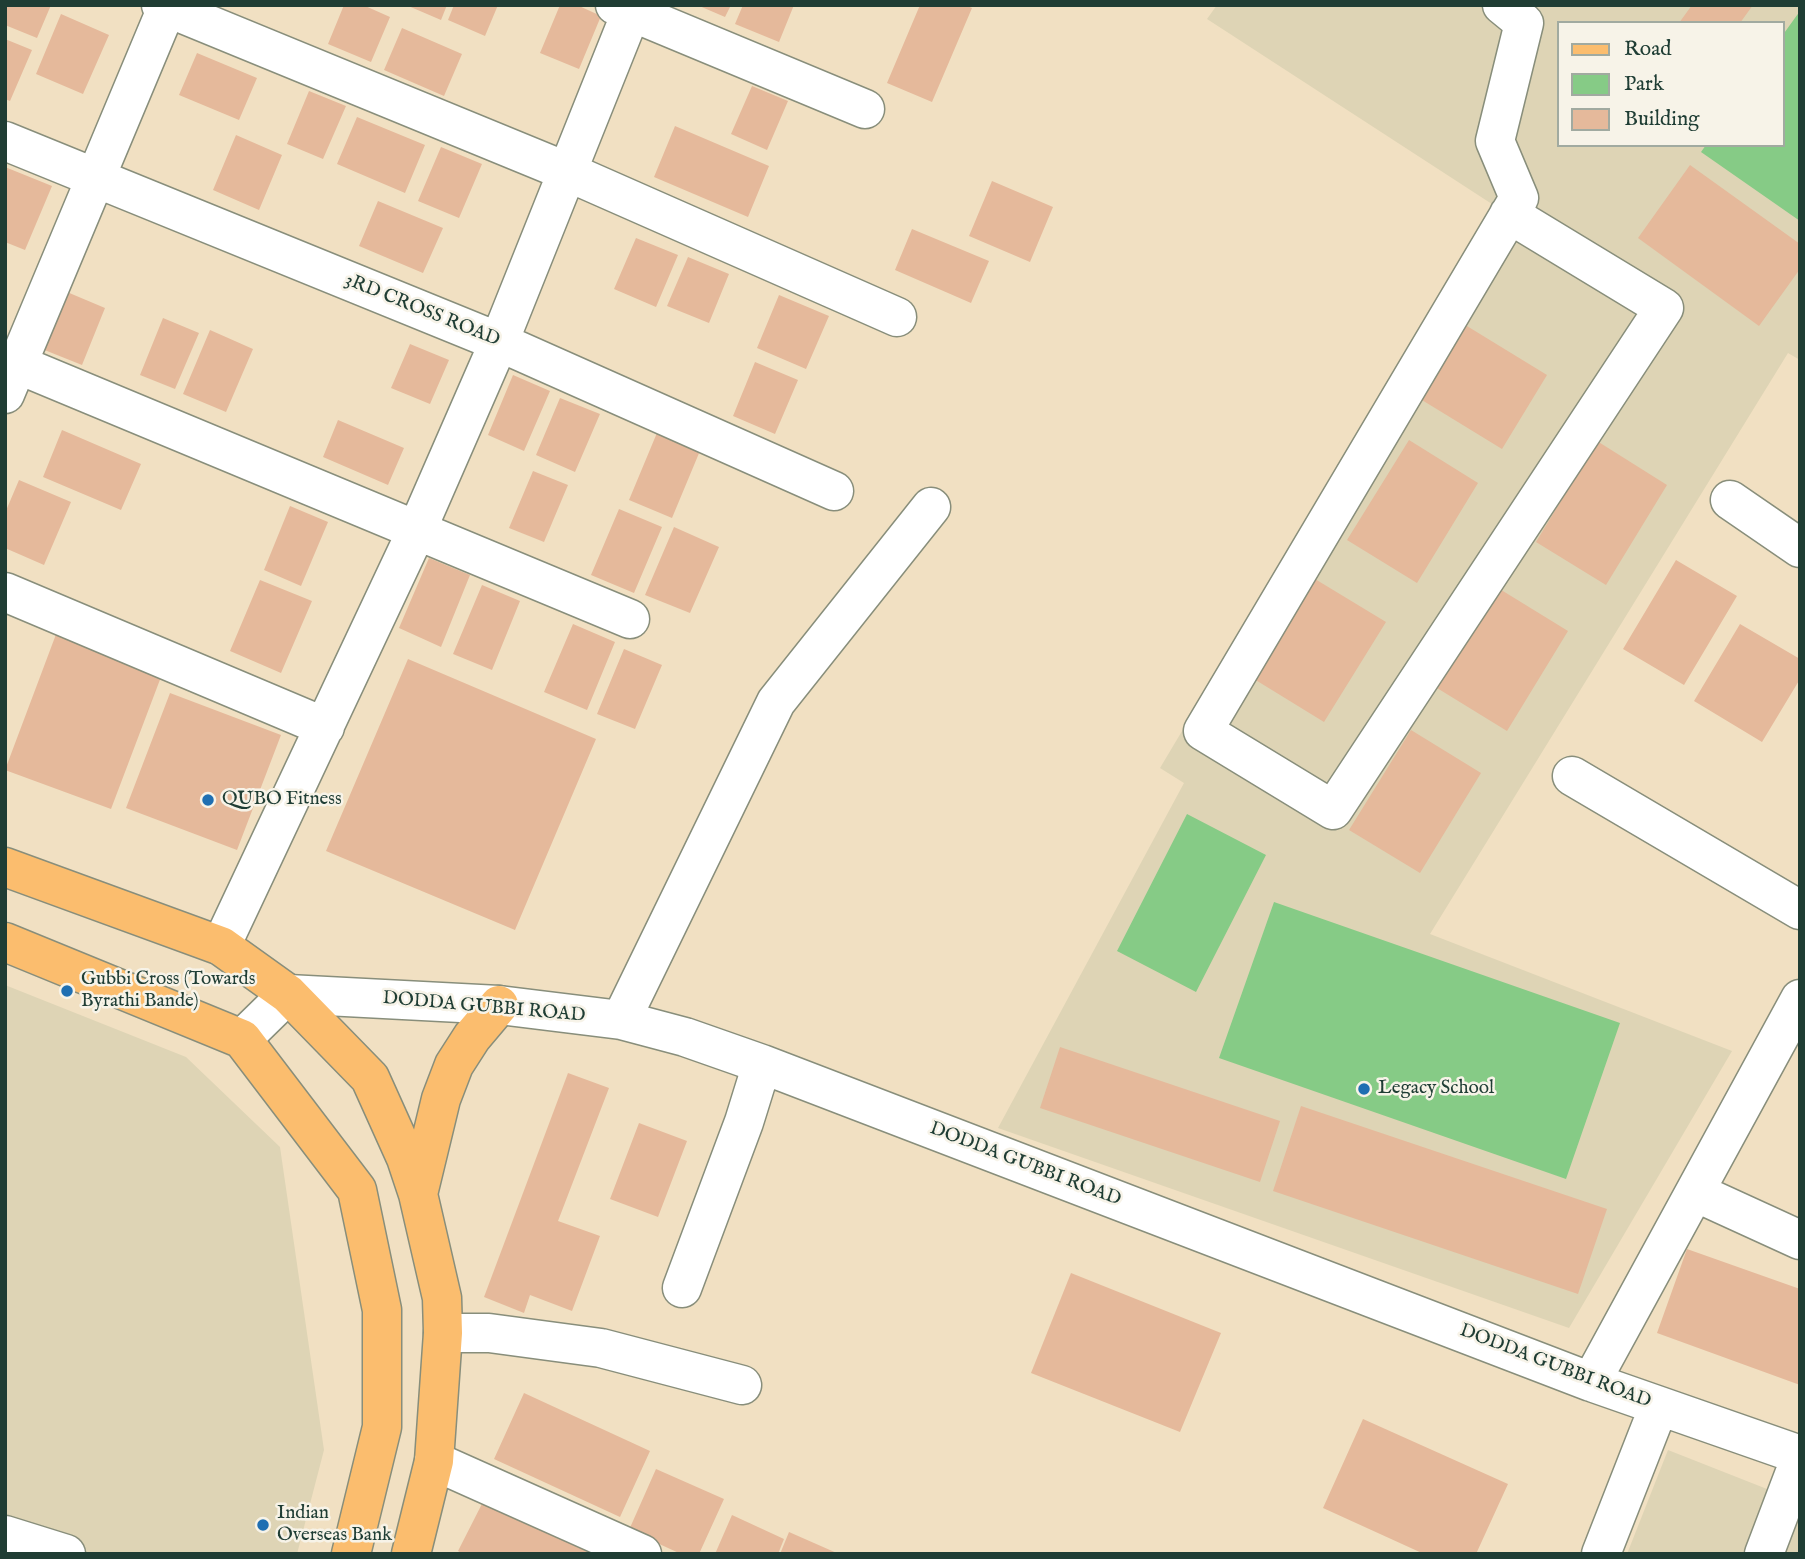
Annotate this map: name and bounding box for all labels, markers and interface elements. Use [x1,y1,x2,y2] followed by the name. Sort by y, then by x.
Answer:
[1556,21,1784,147] legend
[1624,36,1671,63] text: Road
[1624,71,1664,98] text: Park
[1624,106,1699,133] text: Building
[341,269,503,353] street label: 3RD CROSS ROAD
[222,789,342,811] place label: QUBO Fitness
[200,792,216,808] marker: QUBO Fitness
[81,969,255,1013] place label: Gubbi Cross (Towards Byrathi Bande)
[59,983,75,999] marker: Gubbi Cross (Towards Byrathi Bande)
[382,988,586,1028] street label: DODDA GUBBI ROAD
[1378,1078,1494,1100] place label: Legacy School
[1356,1081,1372,1097] marker: Legacy School
[926,1118,1124,1212] street label: DODDA GUBBI ROAD
[1456,1320,1654,1414] street label: DODDA GUBBI ROAD
[277,1503,392,1547] place label: Indian Overseas Bank
[255,1517,271,1533] marker: Indian Overseas Bank

